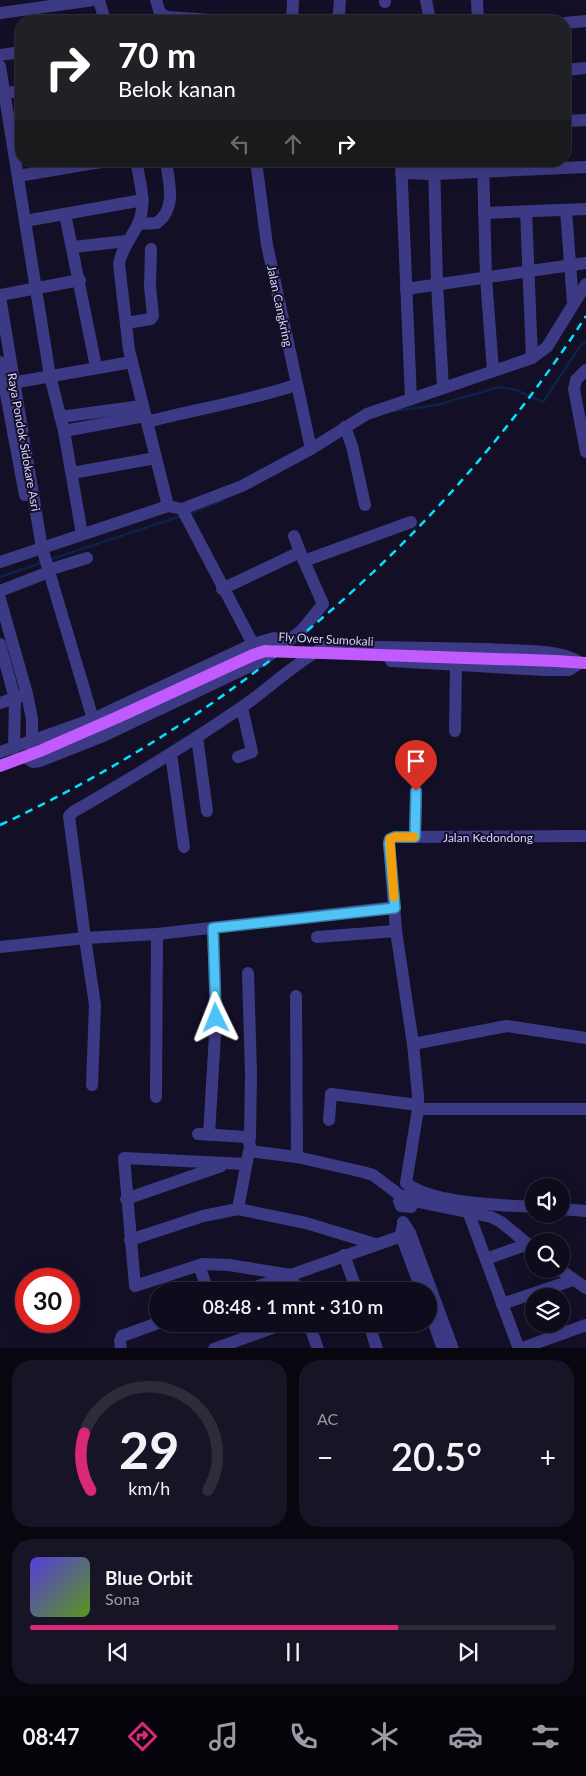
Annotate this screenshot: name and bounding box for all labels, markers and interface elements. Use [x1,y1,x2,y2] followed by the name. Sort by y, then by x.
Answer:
[118,33,196,75] text: 70 m
[35,35,100,100] icon: right
[118,75,236,102] text: Belok kanan
[226,130,254,158] icon: left
[279,130,307,158] icon: ahead
[332,130,360,158] icon: right
[264,264,296,348] street label: Jalan Cangkring
[4,372,44,512] street label: Raya Pondok Sidokare Asri
[278,629,374,649] street label: Fly Over Sumokali
[395,740,437,791] pin
[402,747,430,775] icon: arrive
[443,830,533,845] street label: Jalan Kedondong
[189,991,241,1043] position arrow
[525,1178,570,1333] map controls
[525,1178,570,1223] button: sound
[525,1233,570,1278] button: search
[15,1268,80,1333] speed limit sign: 30
[525,1288,570,1333] button: layers
[203,1295,383,1318] text: 08:48 · 1 mnt · 310 m
[317,1409,338,1428] text: AC
[119,1418,180,1480] text: 29
[391,1433,482,1479] text: 20.5°
[317,1440,333,1474] text: −
[540,1440,556,1474] text: +
[129,1477,170,1499] text: km/h
[105,1566,193,1589] text: Blue Orbit
[105,1589,140,1608] text: Sona
[104,1638,132,1666] icon: previous
[279,1638,307,1666] icon: pause
[454,1638,482,1666] icon: next
[125,1719,160,1754] icon: directions
[206,1719,241,1754] icon: music
[286,1719,321,1754] icon: phone
[367,1719,402,1754] icon: climate
[448,1719,483,1754] icon: car
[528,1719,563,1754] icon: filters
[23,1723,80,1750] text: 08:47

